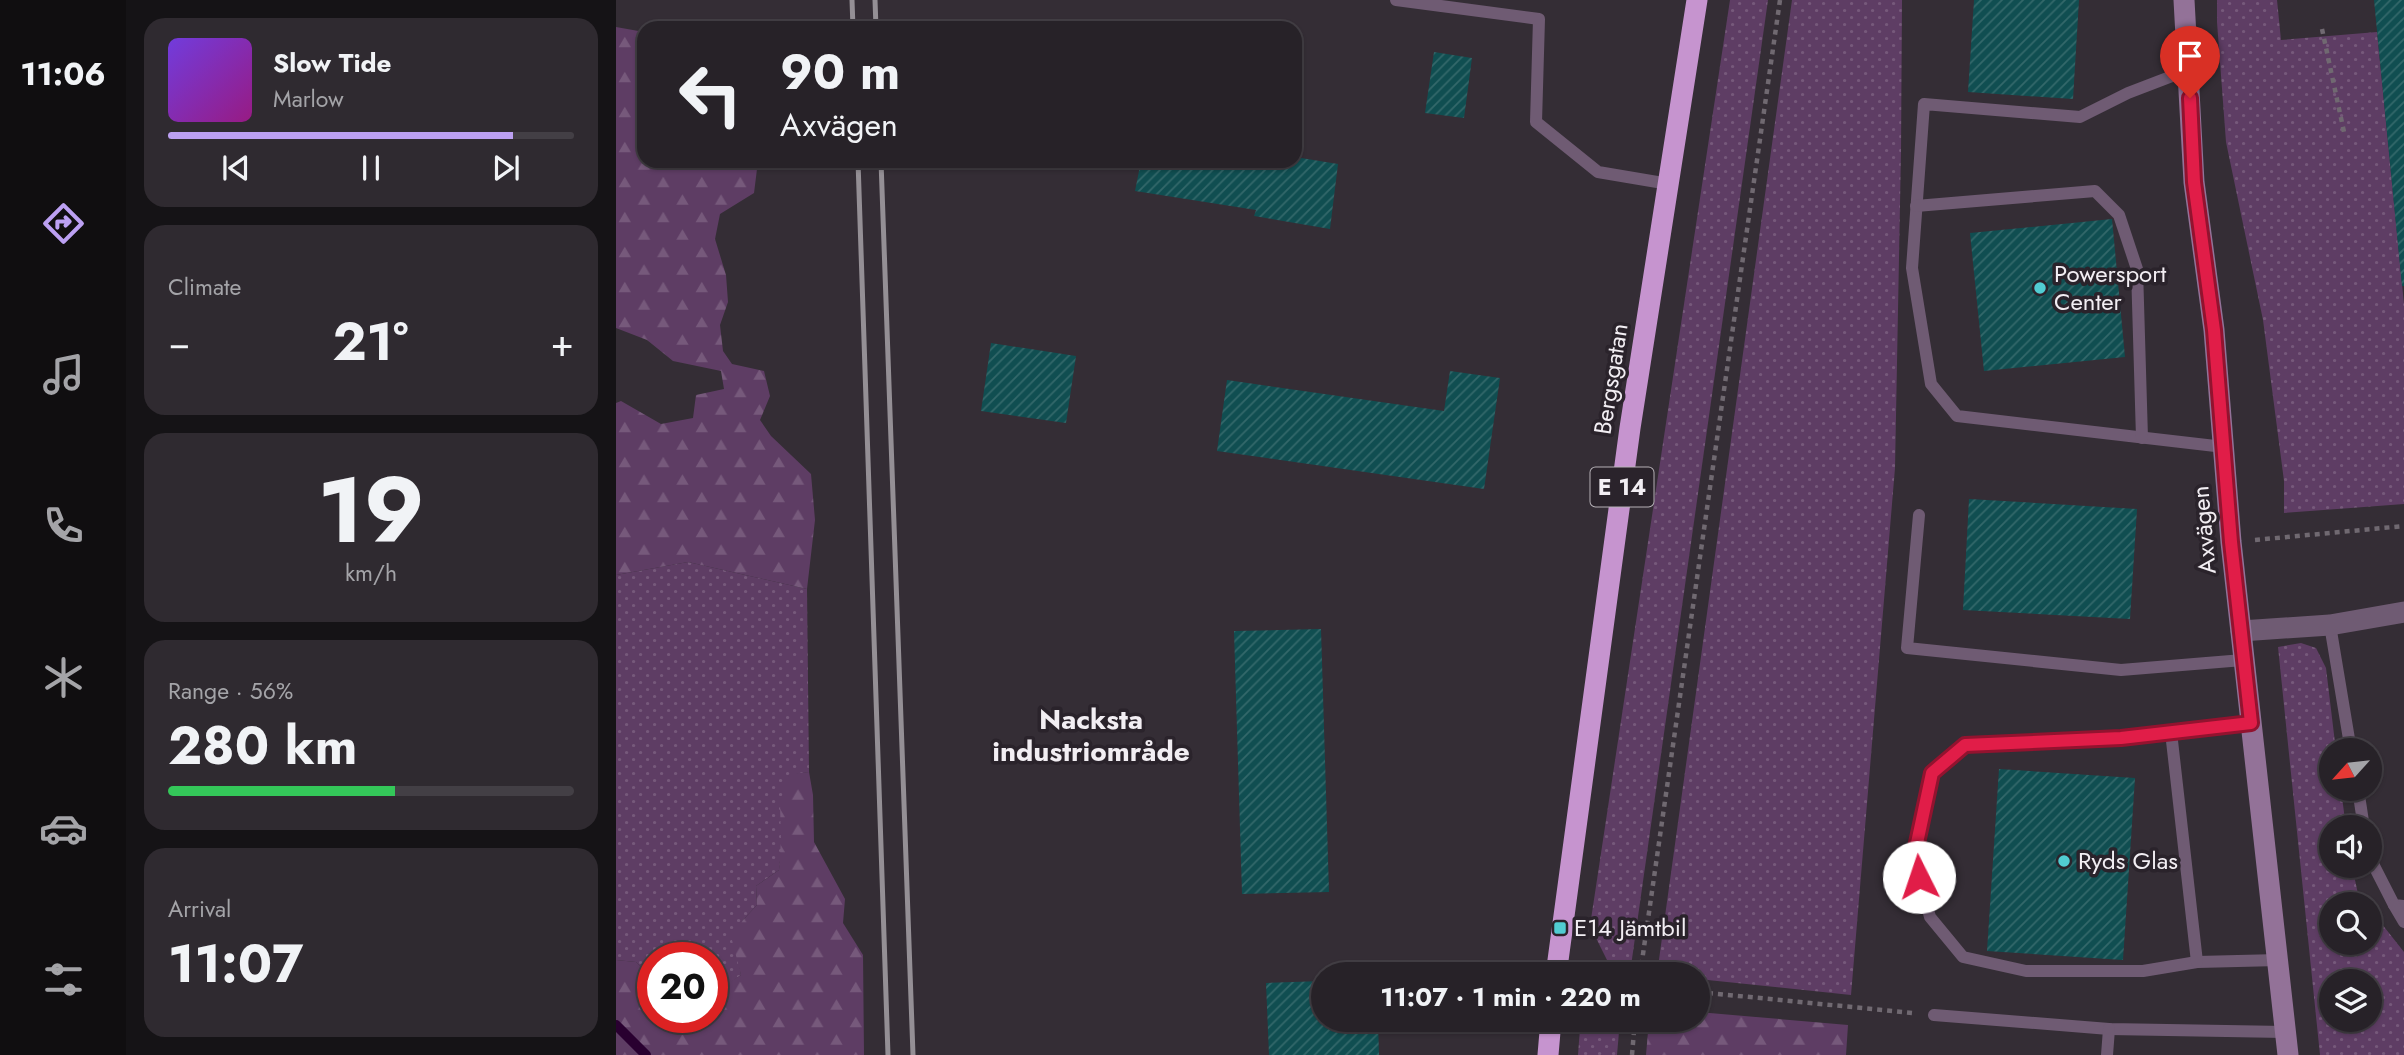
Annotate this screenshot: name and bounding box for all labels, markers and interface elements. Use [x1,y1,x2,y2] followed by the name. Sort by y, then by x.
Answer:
[2160,26,2220,98] pin
[780,37,900,107] text: 90 m
[2171,37,2209,75] icon: arrive
[273,44,392,82] text: Slow Tide
[665,49,756,140] icon: left
[20,51,106,97] text: 11:06
[273,82,344,116] text: Marlow
[780,102,898,148] text: Axvägen
[217,149,255,187] icon: previous
[352,149,390,187] icon: pause
[487,149,525,187] icon: next
[39,199,88,248] icon: directions
[2054,256,2166,319] place label: Powersport Center
[168,270,241,304] text: Climate
[2032,280,2048,296] marker: Powersport Center
[333,304,409,380] text: 21°
[168,315,190,370] text: −
[551,315,574,370] text: +
[1584,321,1637,437] street label: Bergsgatan
[39,350,88,399] icon: music
[317,445,425,576] text: 19
[1590,467,1654,506] road number: E 14
[2182,485,2225,576] street label: Axvägen
[39,501,88,550] icon: phone
[345,556,397,590] text: km/h
[39,653,88,702] icon: climate
[168,674,293,708] text: Range · 56%
[992,699,1190,772] district label: Nacksta industriområde
[168,708,357,784] text: 280 km
[2319,738,2382,802] north arrow
[2319,738,2382,1032] map controls
[39,804,88,853] icon: car
[2319,815,2382,878] button: sound
[1882,840,1956,914] position arrow
[2078,843,2178,878] place label: Ryds Glas
[2056,853,2072,869] marker: Ryds Glas
[168,892,231,926] text: Arrival
[2319,892,2382,955] button: search
[1574,910,1687,945] place label: E14 Jämtbil
[1552,920,1568,936] marker: E14 Jämtbil
[168,926,303,1002] text: 11:07
[637,942,728,1033] speed limit sign: 20
[39,955,88,1004] icon: filters
[2319,969,2382,1032] button: layers
[1380,978,1641,1016] text: 11:07 · 1 min · 220 m

